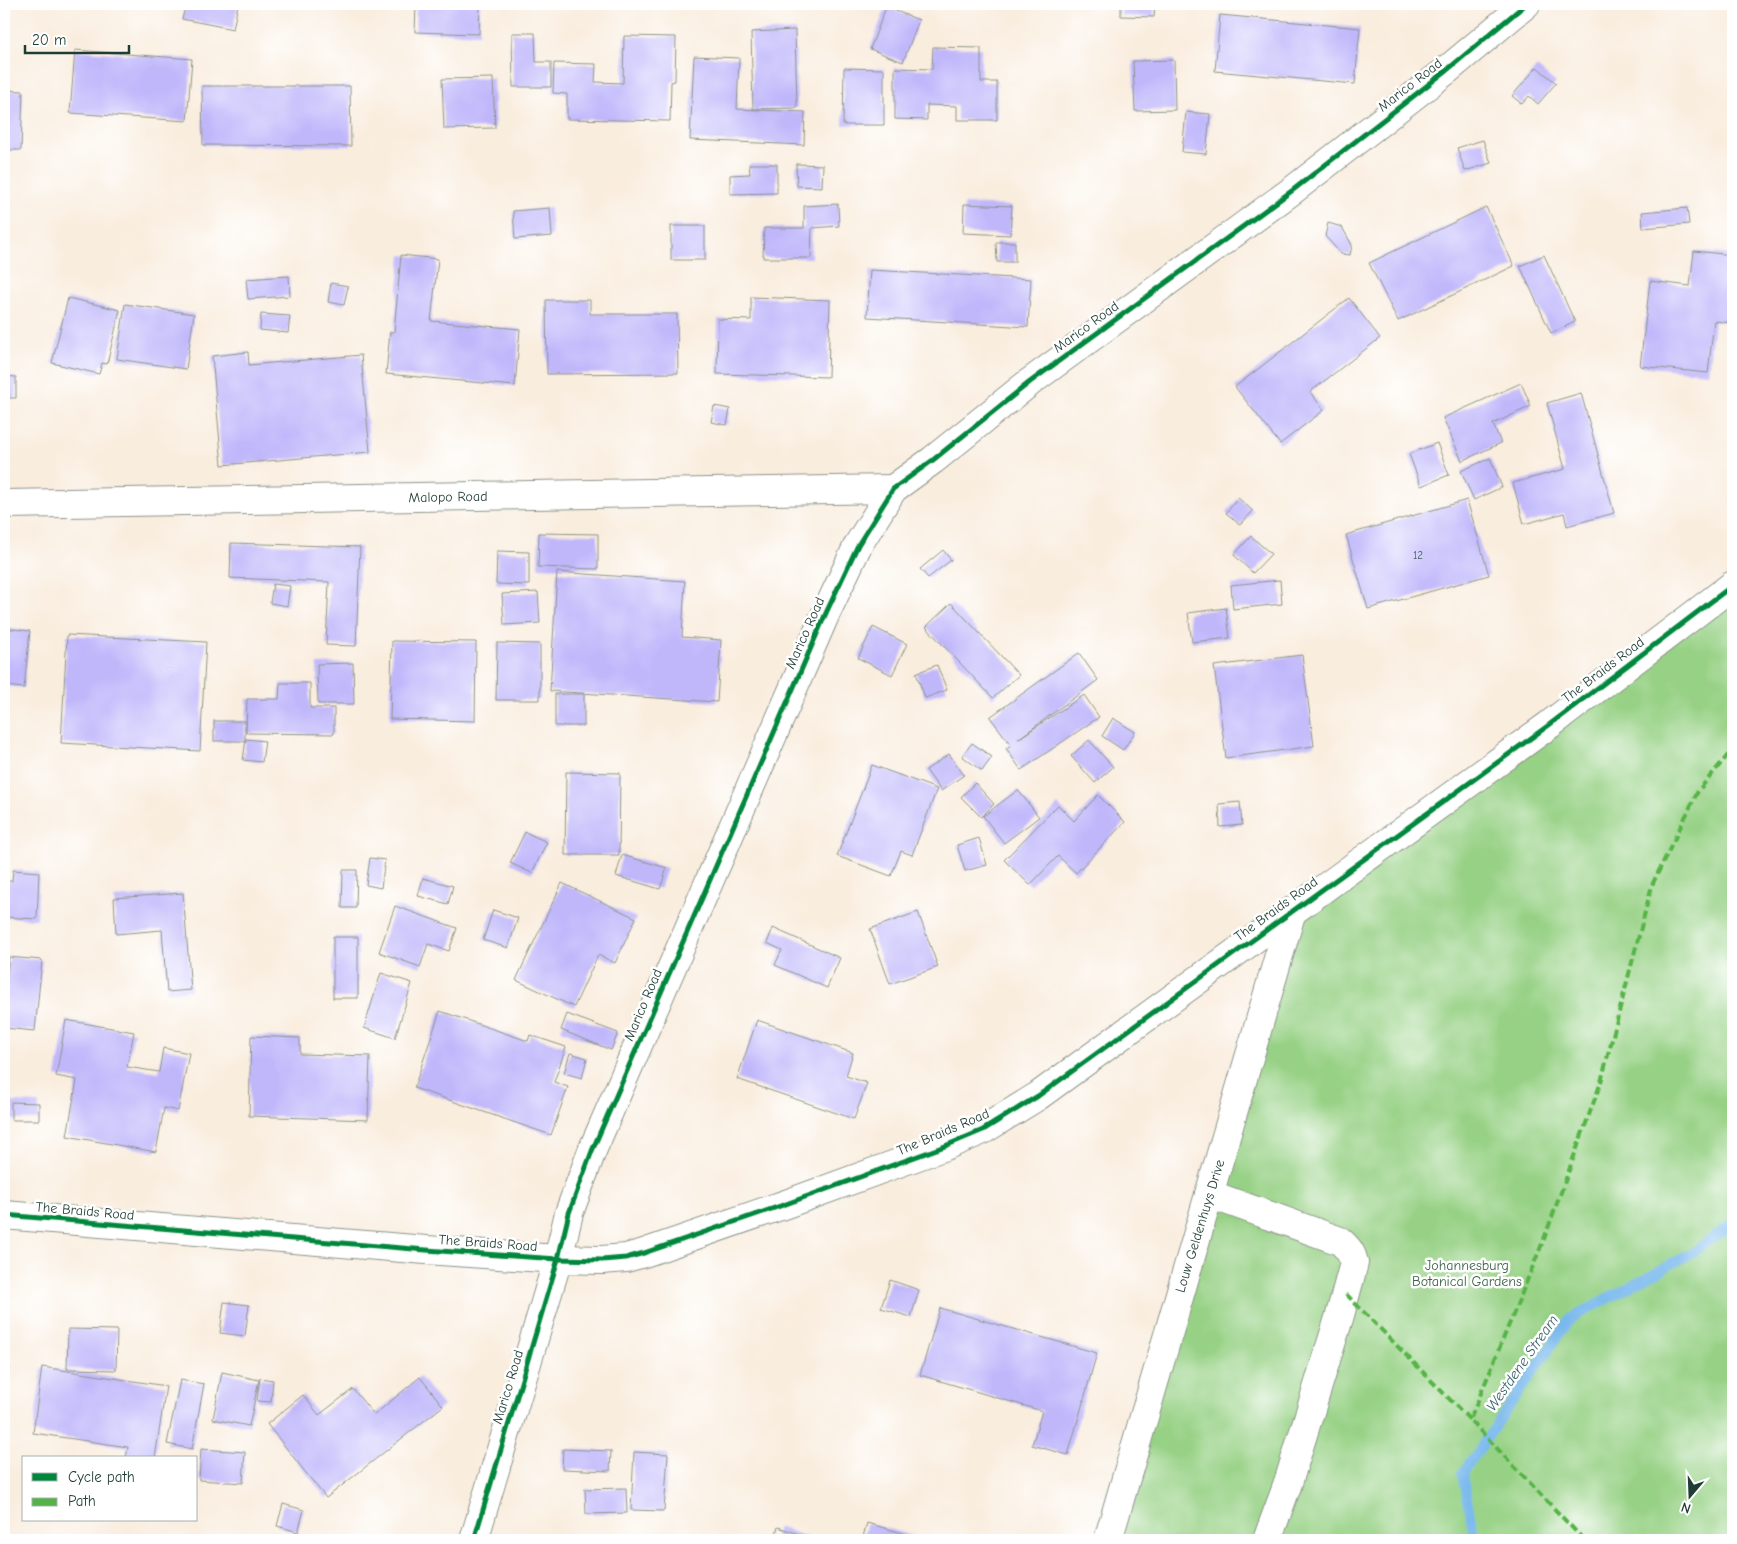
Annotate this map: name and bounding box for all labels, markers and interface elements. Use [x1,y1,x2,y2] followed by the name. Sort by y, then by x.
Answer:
[25,22,129,54] scale bar
[32,31,66,49] text: 20 m
[1375,55,1445,115] street label: Marico Road
[1050,298,1122,356] street label: Marico Road
[408,488,488,506] street label: Malopo Road
[1413,549,1423,562] house number: 12
[782,594,828,672] street label: Marico Road
[1558,633,1648,707] street label: The Braids Road
[1231,873,1321,945] street label: The Braids Road
[620,966,666,1044] street label: Marico Road
[894,1105,992,1159] street label: The Braids Road
[1172,1157,1228,1295] street label: Louw Geldenhuys Drive
[35,1198,135,1224] street label: The Braids Road
[438,1231,538,1255] street label: The Braids Road
[1412,1257,1522,1290] park label: Johannesburg Botanical Gardens
[1482,1311,1562,1415] water label: Westdene Stream
[489,1348,527,1426] street label: Marico Road
[22,1456,198,1522] legend
[68,1468,135,1486] text: Cycle path
[1664,1472,1714,1522] north arrow
[68,1492,96,1510] text: Path
[1679,1498,1693,1517] text: N

